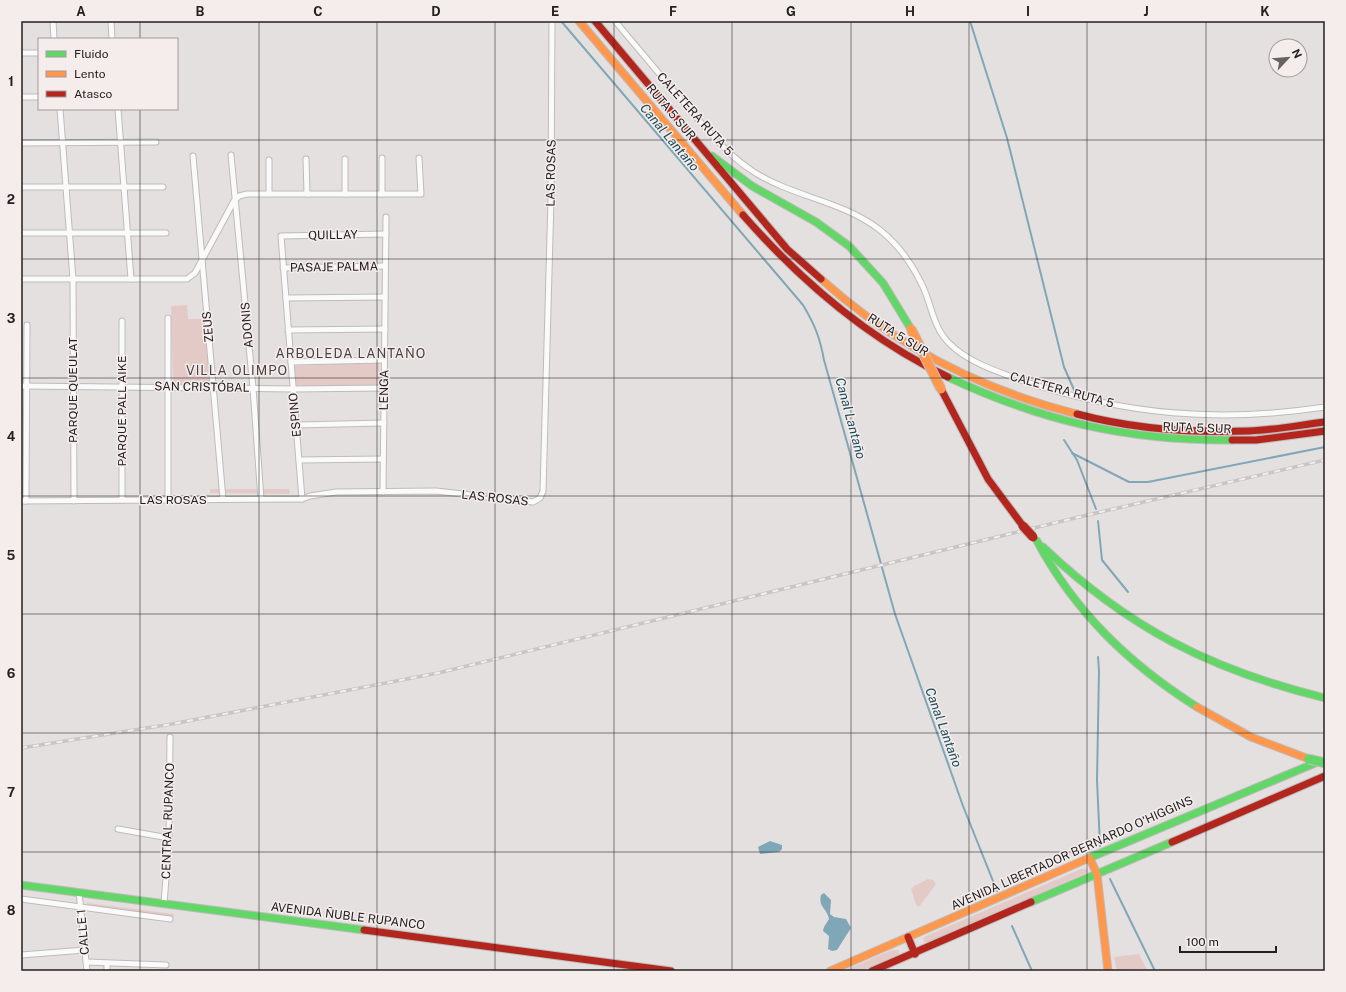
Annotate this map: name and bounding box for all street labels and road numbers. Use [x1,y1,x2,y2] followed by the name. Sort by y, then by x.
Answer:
[654,70,736,159] street label: CALETERA RUTA 5
[643,81,699,143] street label: RUTA 5 SUR
[543,139,559,207] street label: LAS ROSAS
[308,228,359,242] street label: QUILLAY
[290,259,379,275] street label: PASAJE PALMA
[238,301,256,349] street label: ADONIS
[200,311,216,343] street label: ZEUS
[865,311,931,359] street label: RUTA 5 SUR
[66,337,80,443] street label: PARQUE QUEULAT
[115,356,129,466] street label: PARQUE PALL AIKE
[377,369,391,411] street label: LENGA
[1009,369,1116,411] street label: CALETERA RUTA 5
[154,379,250,395] street label: SAN CRISTÓBAL
[286,392,304,438] street label: ESPINO
[1162,420,1232,436] street label: RUTA 5 SUR
[461,488,529,508] street label: LAS ROSAS
[139,493,207,507] street label: LAS ROSAS
[159,762,177,879] street label: CENTRAL RUPANCO
[949,793,1195,913] street label: AVENIDA LIBERTADOR BERNARDO O'HIGGINS
[270,900,426,932] street label: AVENIDA ÑUBLE RUPANCO
[74,909,92,955] street label: CALLE 1

